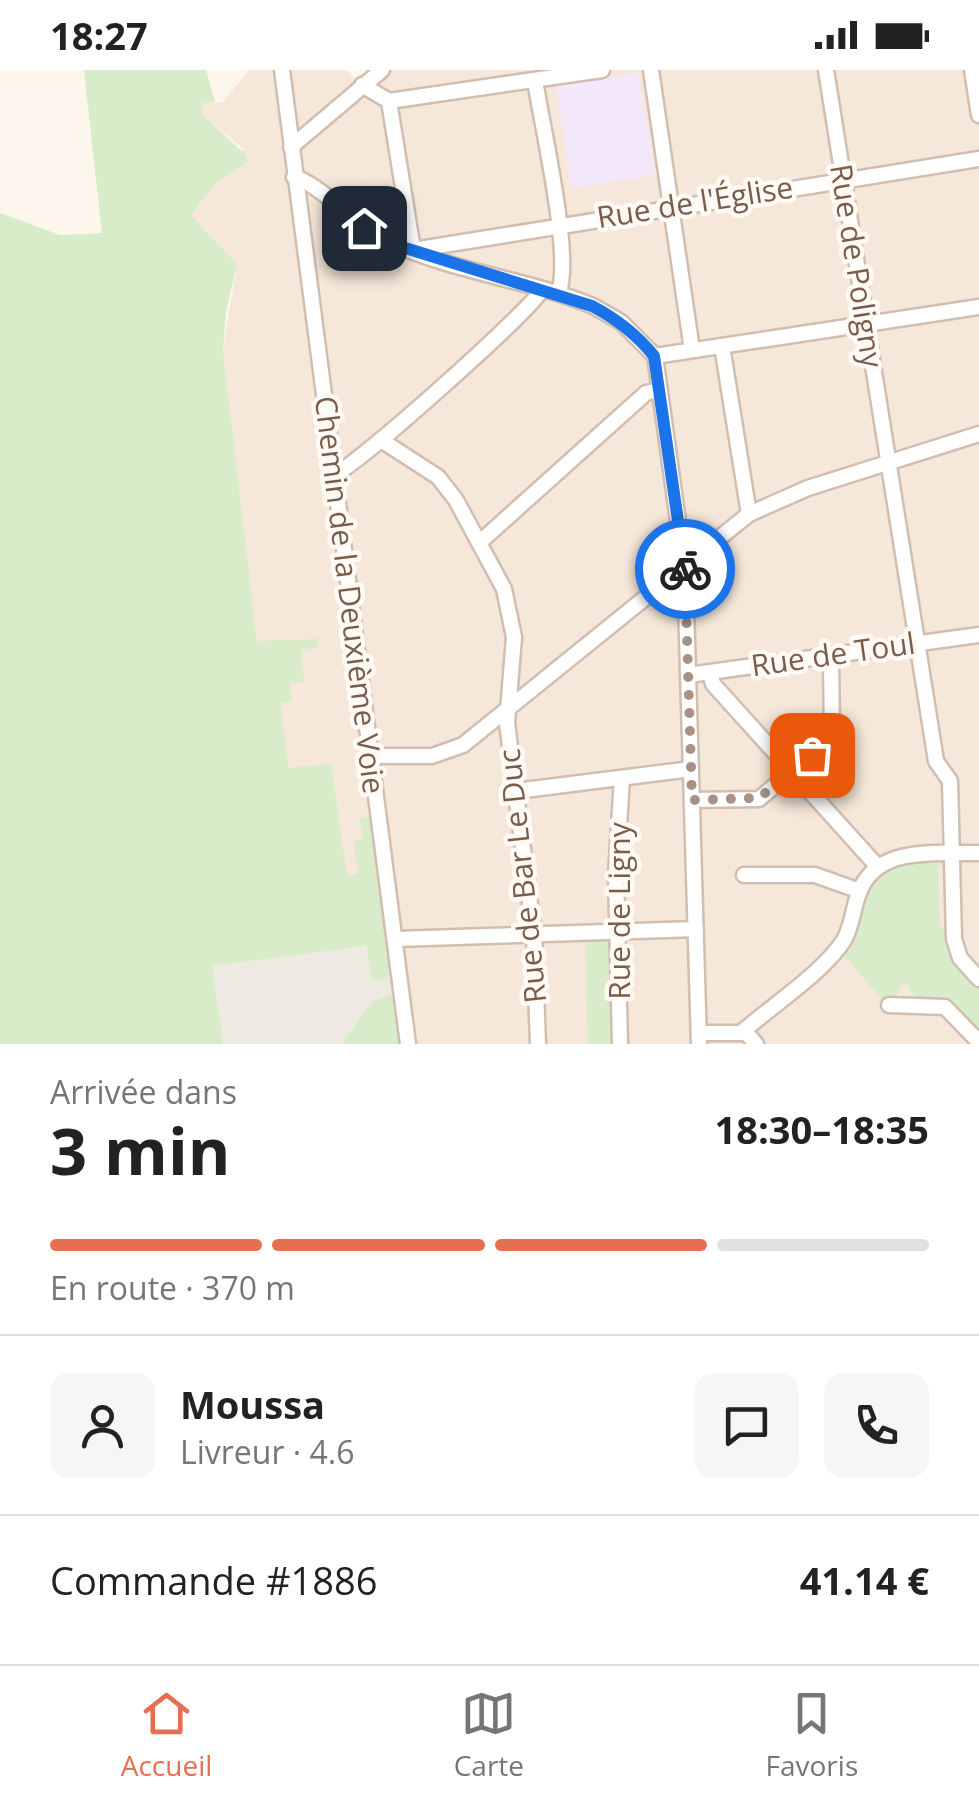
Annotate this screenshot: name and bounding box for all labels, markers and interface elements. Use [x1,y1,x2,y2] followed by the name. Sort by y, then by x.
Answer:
[50,9,148,61] text: 18:27
[821,161,894,371] street label: Rue de Poligny
[594,166,796,237] street label: Rue de l'Église
[322,186,407,271] pin
[337,201,392,256] icon: home
[306,394,395,796] street label: Chemin de la Deuxième Voie
[635,519,735,619] courier
[658,542,713,597] icon: bike
[748,622,917,685] street label: Rue de Toul
[770,713,855,798] pin
[785,728,840,783] icon: bag
[488,747,555,1005] street label: Rue de Bar Le Duc
[598,821,639,1000] street label: Rue de Ligny
[50,1070,237,1113] text: Arrivée dans
[715,1103,929,1155] text: 18:30–18:35
[50,1106,230,1194] text: 3 min
[50,1266,295,1309] text: En route · 370 m
[50,1373,155,1478] button: person
[694,1373,799,1478] button: chat
[824,1373,929,1478] button: phone
[180,1378,325,1430] text: Moussa
[180,1430,355,1473] text: Livreur · 4.6
[50,1554,378,1606] text: Commande #1886
[800,1554,929,1606] text: 41.14 €
[121,1686,212,1784] tab: Accueil
[454,1686,524,1784] tab: Carte
[766,1686,858,1784] tab: Favoris

